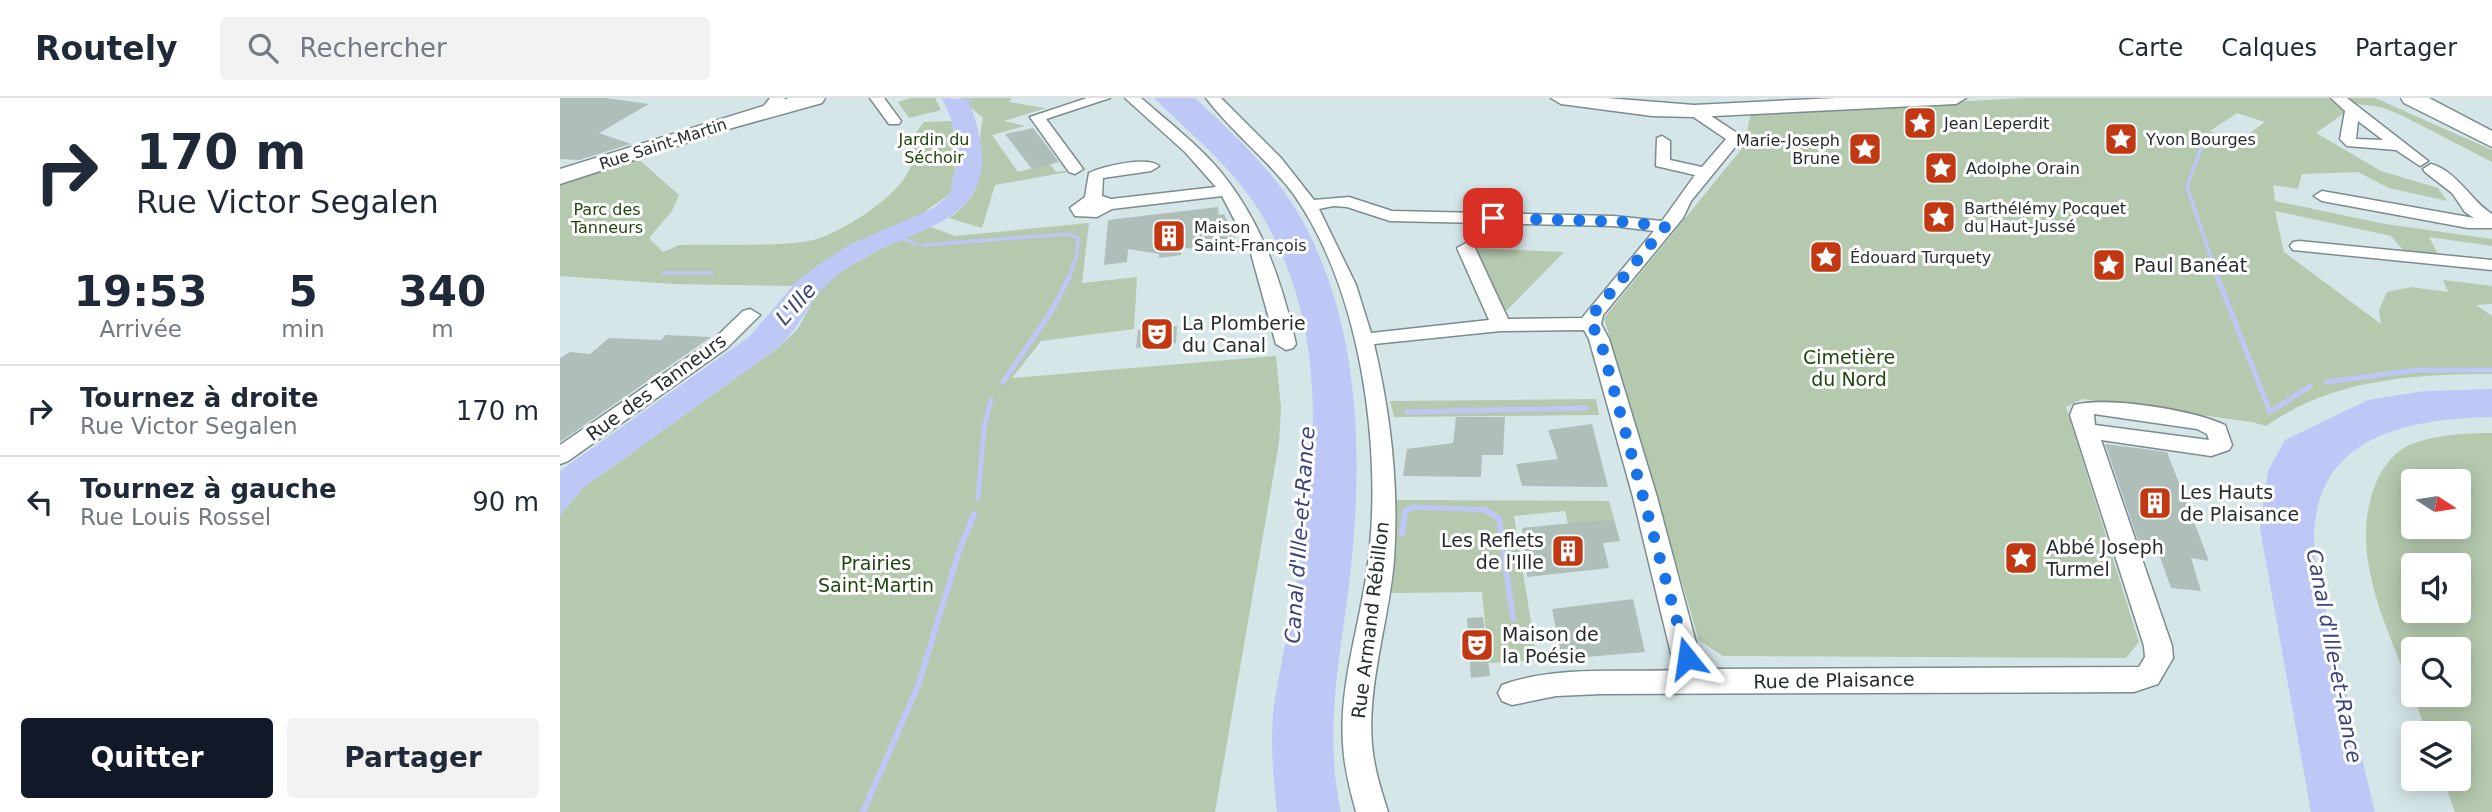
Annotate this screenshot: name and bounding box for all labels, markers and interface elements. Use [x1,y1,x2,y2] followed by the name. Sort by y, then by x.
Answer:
[220,17,710,80] search box
[35,29,178,68] text: Routely
[244,29,282,67] icon: search
[300,33,447,63] text: Rechercher
[2118,34,2183,62] text: Carte
[2221,34,2317,62] text: Calques
[2355,34,2457,62] text: Partager
[1901,104,1939,142] place icon: Jean Leperdit
[597,114,729,174] street label: Rue Saint-Martin
[1943,114,2049,133] place label: Jean Leperdit
[2102,120,2140,158] place icon: Yvon Bourges
[136,124,306,181] text: 170 m
[21,126,112,217] icon: right
[898,130,969,167] park label: Jardin du Séchoir
[1846,130,1884,168] place icon: Marie-Joseph Brune
[2145,130,2256,149] place label: Yvon Bourges
[1736,131,1840,168] place label: Marie-Joseph Brune
[1922,149,1960,187] place icon: Adolphe Orain
[1966,159,2080,178] place label: Adolphe Orain
[136,183,439,221] text: Rue Victor Segalen
[1463,188,1523,248] pin
[1920,198,1958,236] place icon: Barthélémy Pocquet du Haut-Jussé
[1474,199,1512,237] icon: arrive
[1964,199,2126,236] place label: Barthélémy Pocquet du Haut-Jussé
[570,200,643,237] park label: Parc des Tanneurs
[1150,217,1188,255] building icon: Maison Saint-François
[1194,218,1307,255] place label: Maison Saint-François
[1807,238,1845,276] place icon: Édouard Turquety
[2090,246,2128,284] place icon: Paul Banéat
[1850,248,1991,267] place label: Édouard Turquety
[2134,254,2247,276] place label: Paul Banéat
[74,267,208,316] text: 19:53
[288,267,318,316] text: 5
[399,267,486,316] text: 340
[771,278,821,330] water label: L'Ille
[1182,312,1306,356] place label: La Plomberie du Canal
[1138,315,1176,353] theatre icon: La Plomberie du Canal
[99,316,182,342] text: Arrivée
[281,316,325,342] text: min
[431,316,454,342] text: m
[582,329,730,445] street label: Rue des Tanneurs
[1803,346,1895,390] park label: Cimetière du Nord
[80,383,319,413] text: Tournez à droite
[21,392,59,430] icon: right
[456,396,539,426] text: 170 m
[80,413,298,439] text: Rue Victor Segalen
[1280,426,1320,644] water label: Canal d'Ille-et-Rance
[2401,469,2471,539] north arrow
[2401,469,2471,791] map controls
[80,474,337,504] text: Tournez à gauche
[2180,481,2299,525] place label: Les Hauts de Plaisance
[21,483,59,521] icon: left
[2136,484,2174,522] building icon: Les Hauts de Plaisance
[472,487,539,517] text: 90 m
[80,504,271,530] text: Rue Louis Rossel
[1347,520,1393,720] street label: Rue Armand Rébillon
[1441,529,1544,573] place label: Les Reflets de l'Ille
[1549,532,1587,570] building icon: Les Reflets de l'Ille
[2045,536,2164,580] place label: Abbé Joseph Turmel
[2002,539,2040,577] place icon: Abbé Joseph Turmel
[2301,547,2367,765] water label: Canal d'Ille-et-Rance
[818,552,934,596] park label: Prairies Saint-Martin
[2401,553,2471,623] button: sound
[1650,621,1724,695] position arrow
[1502,623,1599,667] place label: Maison de la Poésie
[1458,626,1496,664] theatre icon: Maison de la Poésie
[2401,637,2471,707] button: search
[1753,668,1915,692] street label: Rue de Plaisance
[21,718,273,798] button: Quitter
[287,718,539,798] button: Partager
[2401,721,2471,791] button: layers

